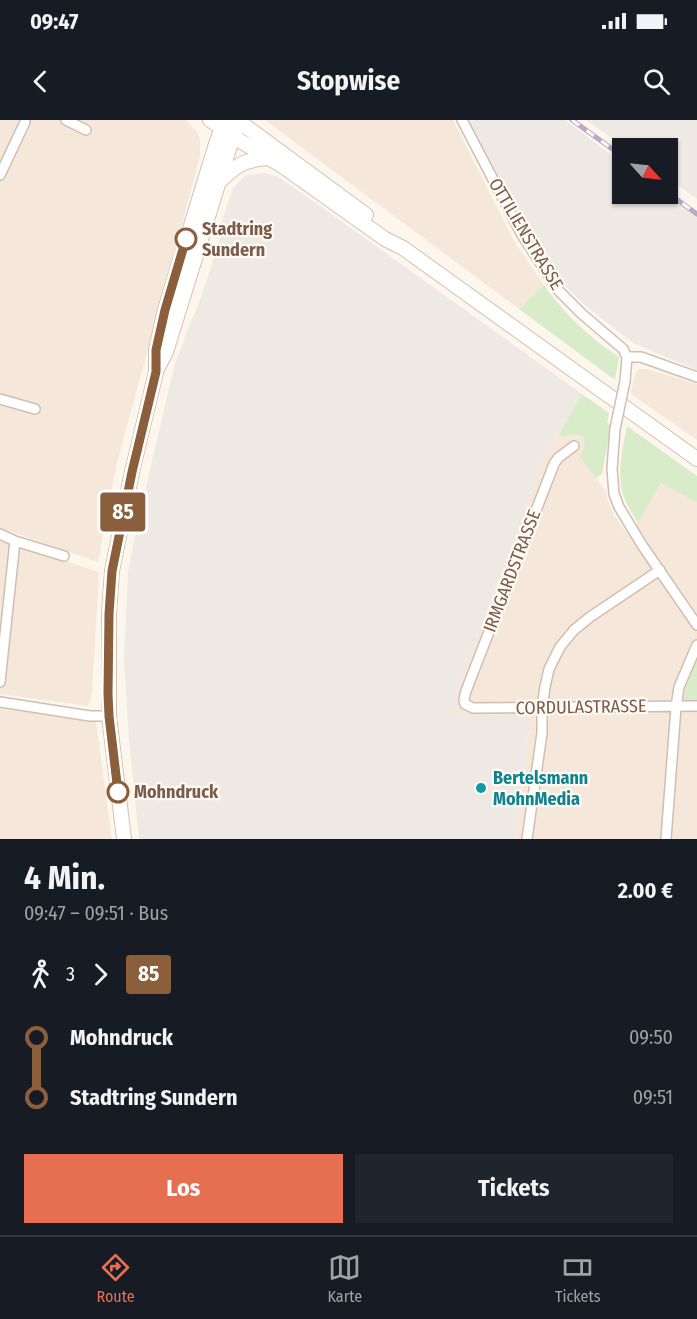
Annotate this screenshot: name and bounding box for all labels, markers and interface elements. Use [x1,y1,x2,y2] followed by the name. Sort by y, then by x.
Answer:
[30,8,78,35] text: 09:47
[24,65,57,98] icon: back
[297,65,400,97] text: Stopwise
[640,65,673,98] icon: search
[612,138,678,204] north arrow
[612,138,678,204] map controls
[484,174,568,294] street label: OTTILIENSTRASSE
[202,218,272,261] place label: Stadtring Sundern
[175,228,197,250] marker: Stadtring Sundern
[96,492,150,532] line badge: 85
[112,499,134,525] text: 85
[479,507,545,635] street label: IRMGARDSTRASSE
[516,695,646,719] street label: CORDULASTRASSE
[493,767,588,810] place label: Bertelsmann MohnMedia
[107,781,129,803] marker: Mohndruck
[134,781,219,803] place label: Mohndruck
[474,781,488,795] marker: Bertelsmann MohnMedia
[24,858,105,898] text: 4 Min.
[618,877,673,904] text: 2.00 €
[24,901,168,925] text: 09:47 – 09:51 · Bus
[24,958,57,991] icon: walk
[84,958,117,991] icon: forward
[138,961,159,987] text: 85
[66,962,75,986] text: 3
[70,1024,173,1051] text: Mohndruck
[629,1025,673,1049] text: 09:50
[70,1084,238,1111] text: Stadtring Sundern
[633,1085,673,1109] text: 09:51
[24,1154,343,1223] button: Los
[355,1154,673,1223] button: Tickets
[96,1251,135,1306] tab: Route
[327,1251,362,1306] tab: Karte
[555,1251,601,1306] tab: Tickets

